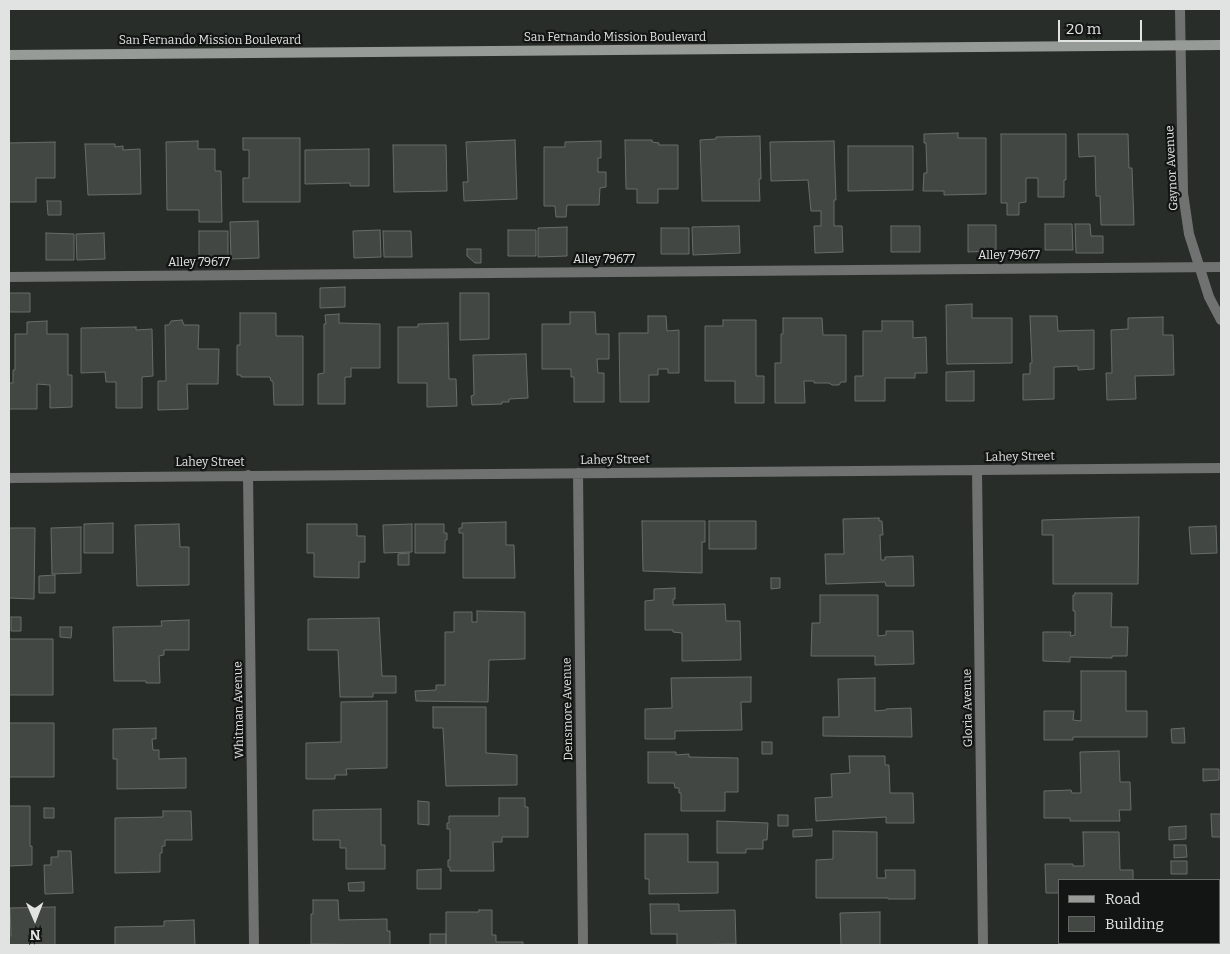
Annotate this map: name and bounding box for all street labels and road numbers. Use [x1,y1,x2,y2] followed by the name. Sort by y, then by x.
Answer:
[524,31,706,45] street label: San Fernando Mission Boulevard
[119,34,301,48] street label: San Fernando Mission Boulevard
[1163,125,1181,211] street label: Gaynor Avenue
[978,249,1040,263] street label: Alley 79677
[573,253,635,267] street label: Alley 79677
[168,256,230,270] street label: Alley 79677
[985,449,1055,465] street label: Lahey Street
[580,452,650,468] street label: Lahey Street
[175,456,245,470] street label: Lahey Street
[560,657,576,761] street label: Densmore Avenue
[231,661,247,759] street label: Whitman Avenue
[960,668,976,748] street label: Gloria Avenue

